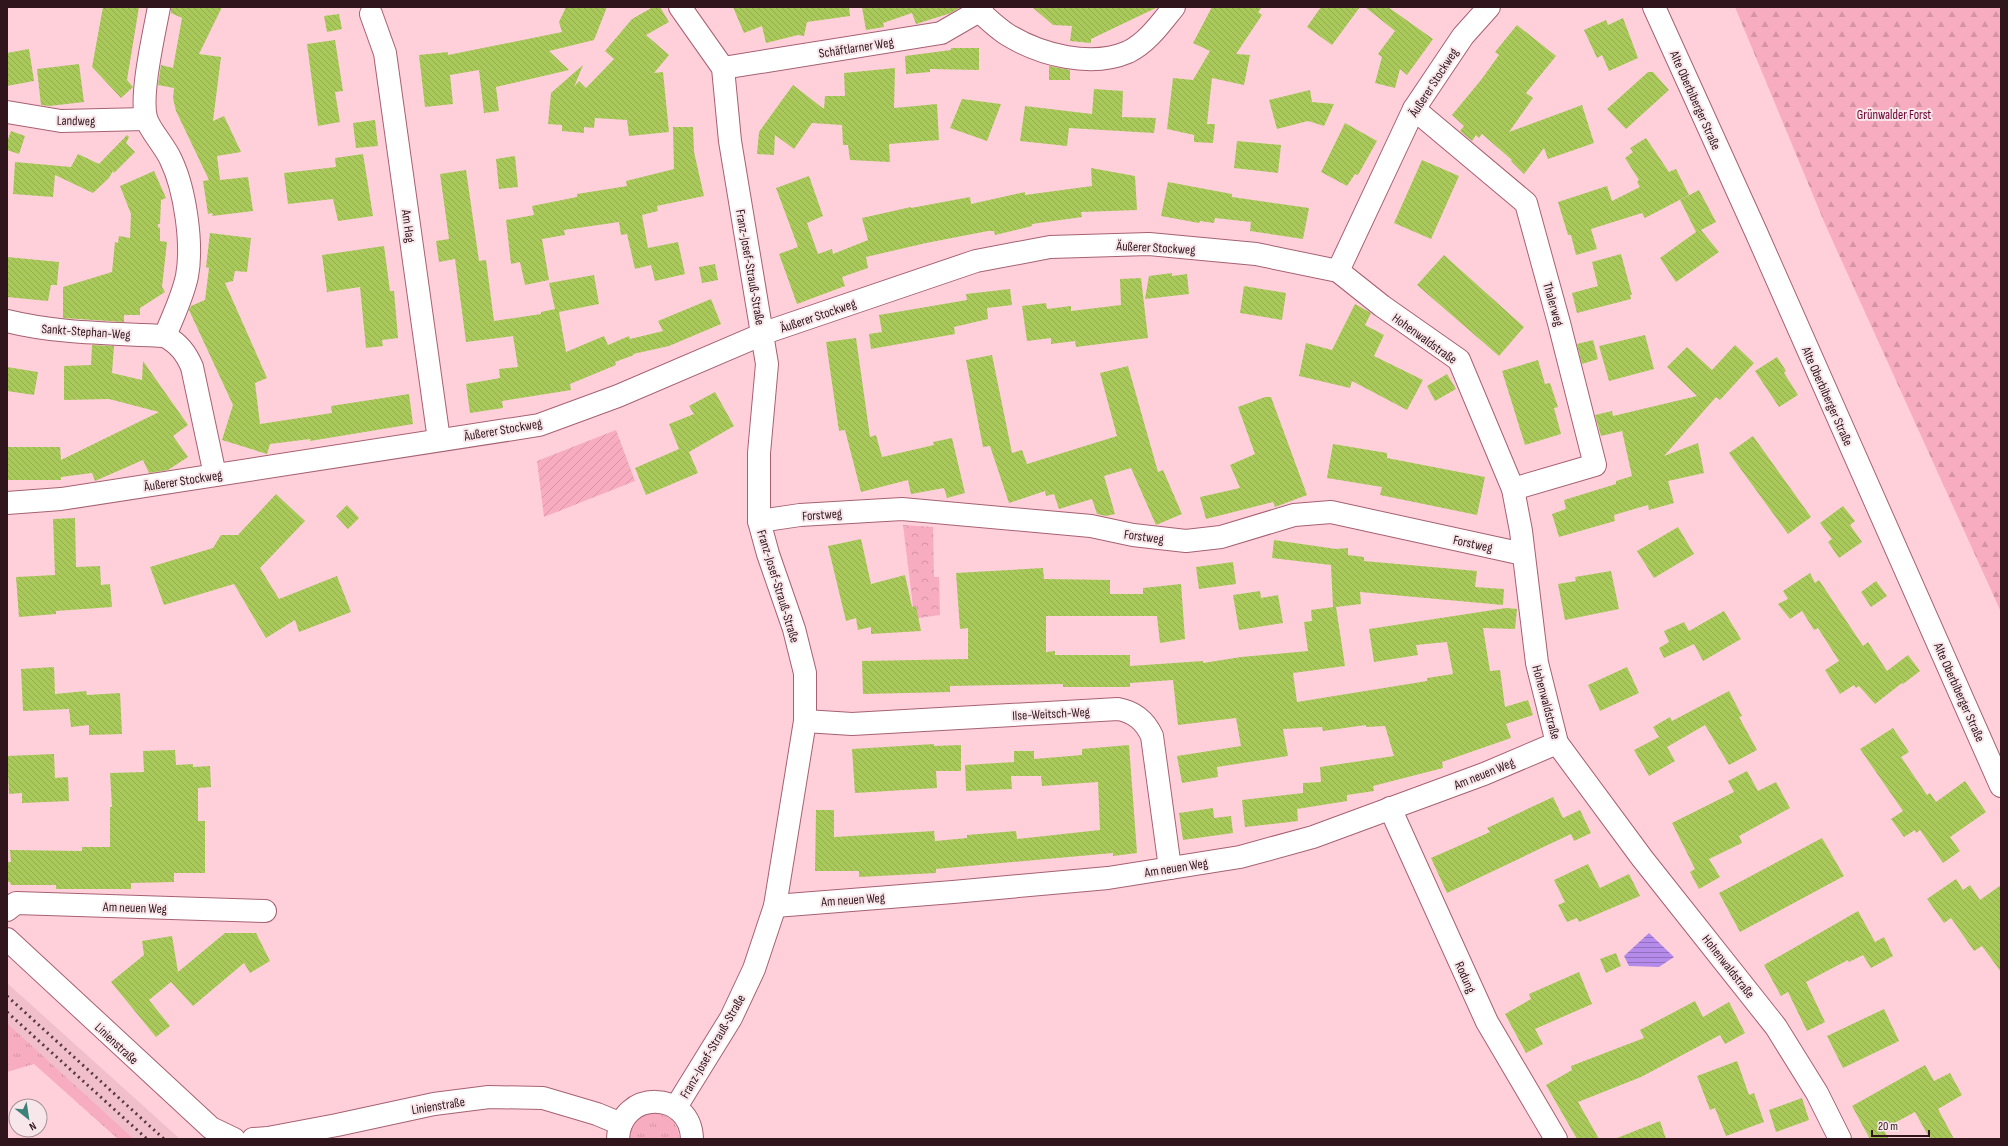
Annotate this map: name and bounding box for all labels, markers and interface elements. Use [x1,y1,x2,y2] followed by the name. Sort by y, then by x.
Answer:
[818,34,895,62] street label: Schäftlarner Weg
[1405,45,1462,121] street label: Äußerer Stockweg
[1666,47,1724,152] street label: Alte Oberbiberger Straße
[1857,107,1931,123] park label: Grünwalder Forst
[57,113,95,129] street label: Landweg
[398,208,418,244] street label: Am Hag
[732,208,768,326] street label: Franz-Josef-Strauß-Straße
[1115,238,1196,258] street label: Äußerer Stockweg
[1539,280,1567,328] street label: Thalerweg
[777,296,858,337] street label: Äußerer Stockweg
[1389,310,1460,368] street label: Hohenwaldstraße
[41,321,131,343] street label: Sankt-Stephan-Weg
[1798,343,1856,448] street label: Alte Oberbiberger Straße
[462,415,543,445] street label: Äußerer Stockweg
[142,467,223,495] street label: Äußerer Stockweg
[802,506,843,524] street label: Forstweg
[1123,526,1165,548] street label: Forstweg
[753,528,803,645] street label: Franz-Josef-Strauß-Straße
[1452,532,1494,556] street label: Forstweg
[1930,639,1988,744] street label: Alte Oberbiberger Straße
[1528,663,1564,741] street label: Hohenwaldstraße
[1012,704,1090,724] street label: Ilse-Weitsch-Weg
[1451,755,1517,794] street label: Am neuen Weg
[1142,855,1209,881] street label: Am neuen Weg
[820,890,886,910] street label: Am neuen Weg
[102,899,167,917] street label: Am neuen Weg
[1698,932,1758,1002] street label: Hohenwaldstraße
[1451,959,1479,996] street label: Rodung
[677,992,749,1101] street label: Franz-Josef-Strauß-Straße
[91,1020,141,1068] street label: Linienstraße
[410,1094,466,1118] street label: Linienstraße
[8,1098,48,1138] north arrow
[1872,1112,1929,1138] scale bar
[27,1119,39,1133] text: N
[1878,1119,1898,1134] text: 20 m

